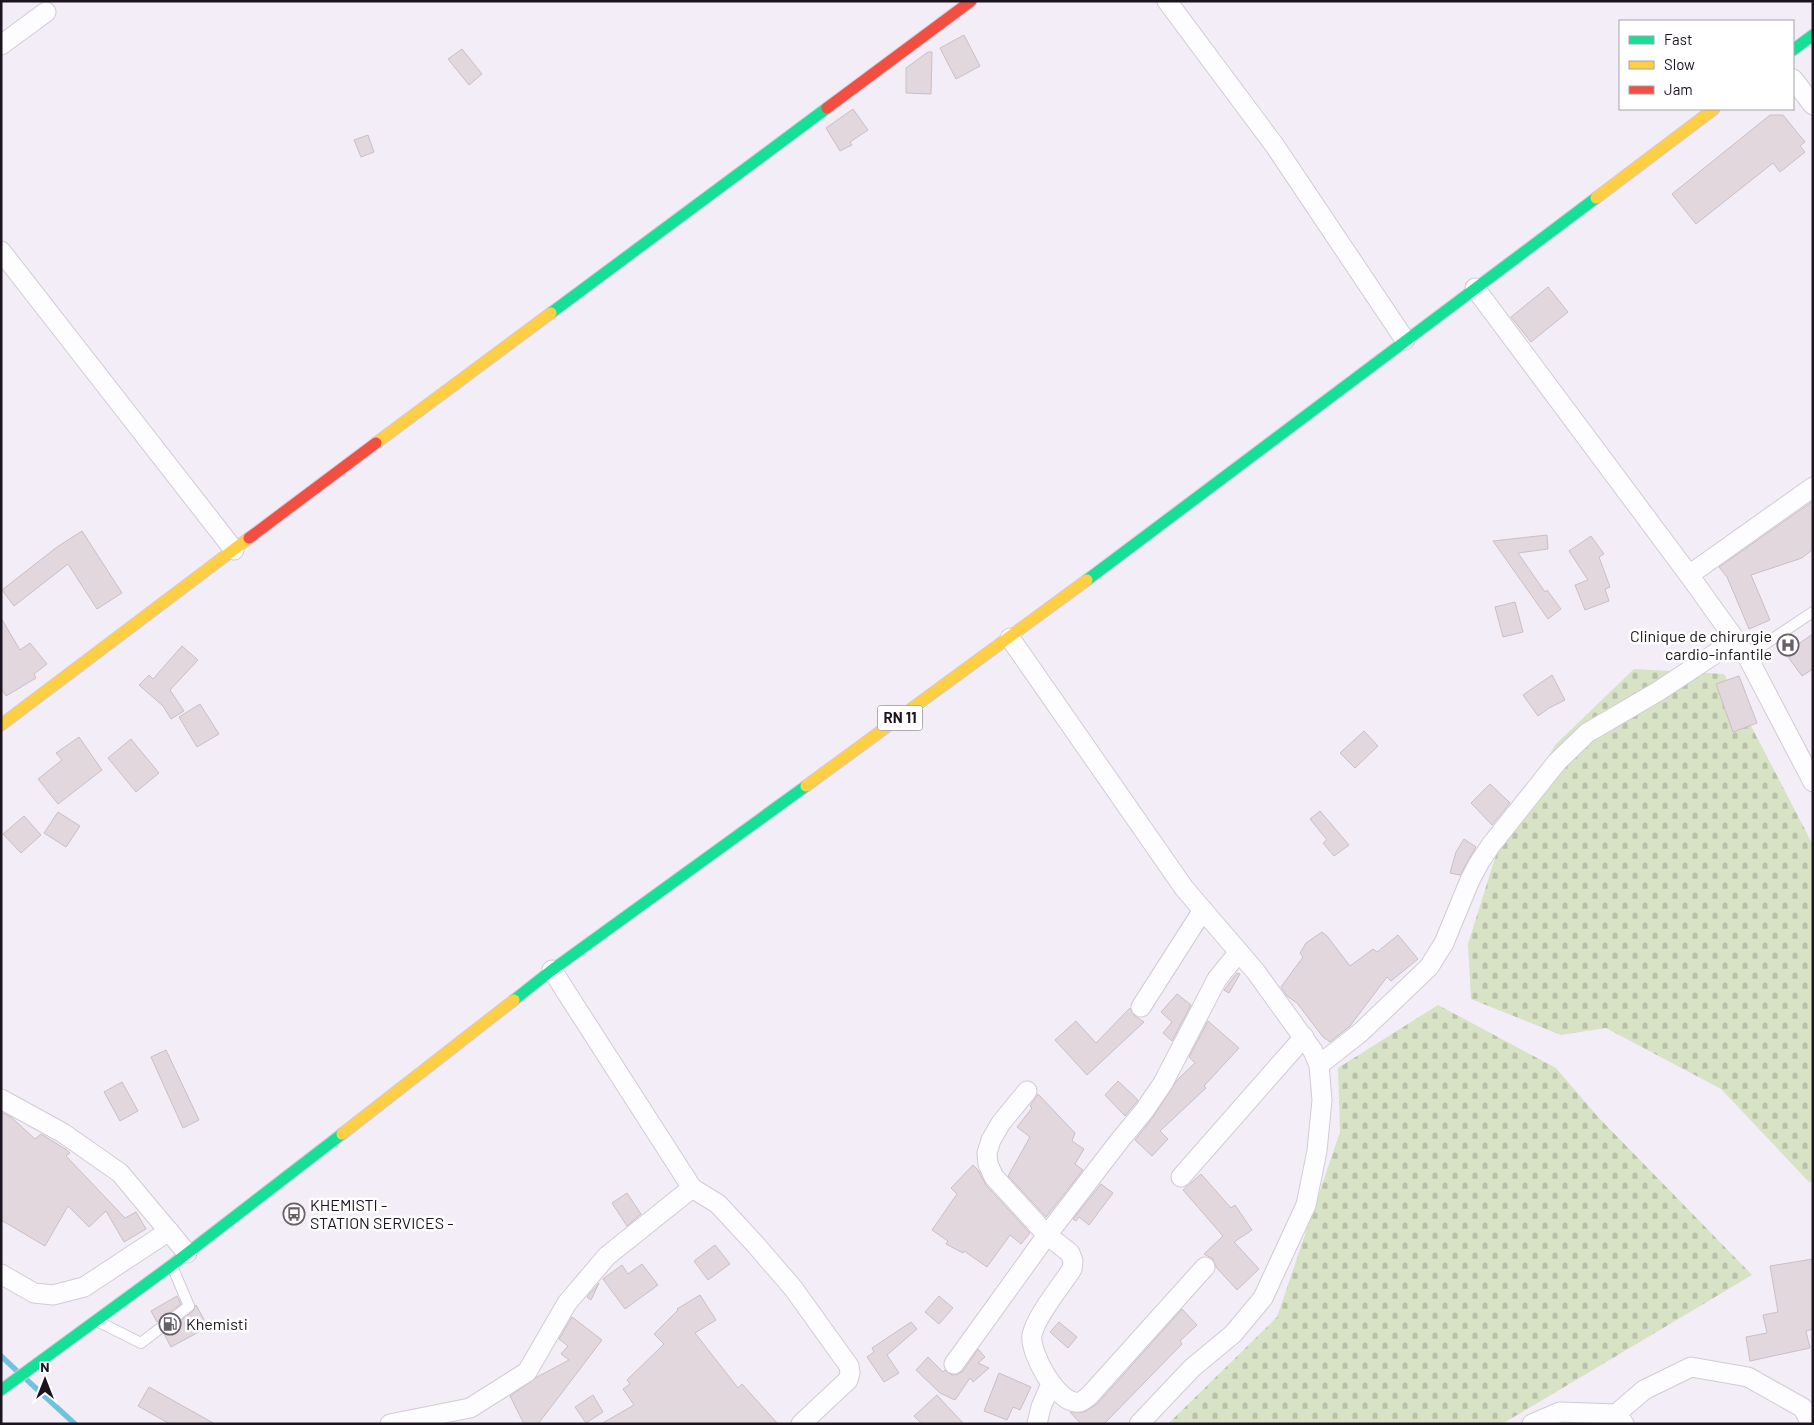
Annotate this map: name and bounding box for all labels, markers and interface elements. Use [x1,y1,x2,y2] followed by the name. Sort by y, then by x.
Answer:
[1619,20,1794,110] legend
[1664,30,1692,48] text: Fast
[1664,55,1695,73] text: Slow
[1664,80,1693,98] text: Jam
[1630,626,1772,663] place label: Clinique de chirurgie cardio-infantile
[1776,633,1800,657] hospital icon: Clinique de chirurgie cardio-infantile
[878,706,922,730] road number: RN 11
[310,1195,454,1232] place label: KHEMISTI - STATION SERVICES -
[282,1202,306,1226] bus stop icon: KHEMISTI - STATION SERVICES -
[158,1312,182,1336] fuel station icon: Khemisti
[186,1314,248,1333] place label: Khemisti
[20,1355,70,1405] north arrow
[40,1358,50,1375] text: N

